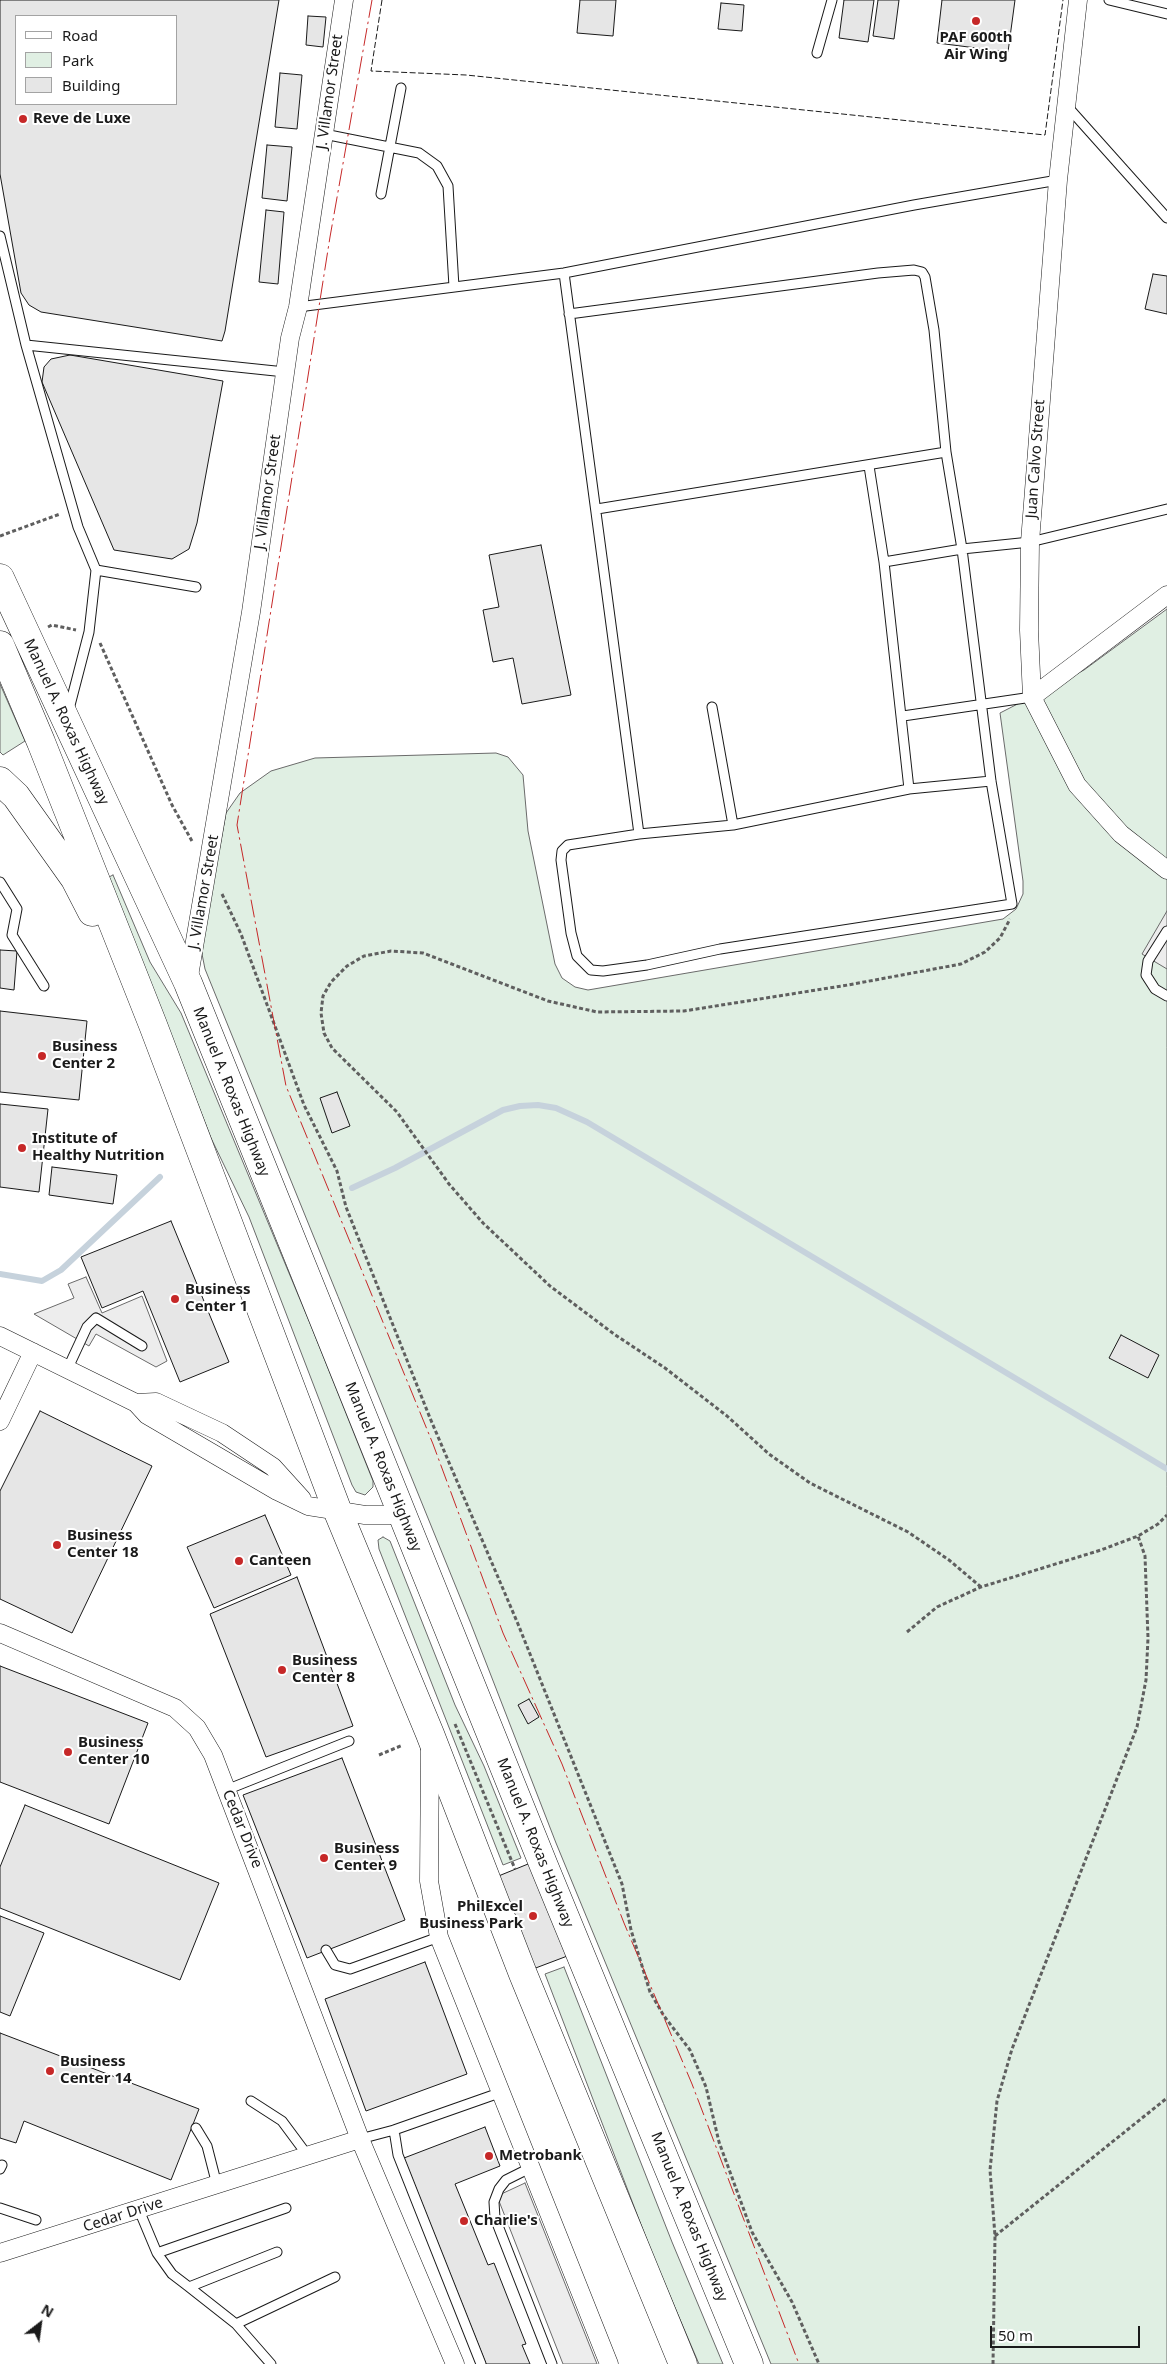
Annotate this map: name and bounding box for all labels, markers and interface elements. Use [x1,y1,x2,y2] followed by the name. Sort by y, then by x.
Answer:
[15,15,178,105] legend
[970,15,982,27] marker: PAF 600th Air Wing
[62,25,98,45] text: Road
[939,29,1013,64] place label: PAF 600th Air Wing
[313,33,347,151] street label: J. Villamor Street
[62,50,94,70] text: Park
[62,75,120,95] text: Building
[33,110,131,128] place label: Reve de Luxe
[17,113,29,125] marker: Reve de Luxe
[1023,399,1049,519] street label: Juan Calvo Street
[251,433,285,551] street label: J. Villamor Street
[20,636,112,808] street label: Manuel A. Roxas Highway
[185,833,223,951] street label: J. Villamor Street
[189,1005,273,1179] street label: Manuel A. Roxas Highway
[52,1038,118,1073] place label: Business Center 2
[36,1050,48,1062] marker: Business Center 2
[32,1130,164,1165] place label: Institute of Healthy Nutrition
[16,1142,28,1154] marker: Institute of Healthy Nutrition
[185,1281,251,1316] place label: Business Center 1
[169,1293,181,1305] marker: Business Center 1
[341,1380,425,1554] street label: Manuel A. Roxas Highway
[67,1527,139,1562] place label: Business Center 18
[51,1539,63,1551] marker: Business Center 18
[249,1552,312,1570] place label: Canteen
[233,1555,245,1567] marker: Canteen
[292,1652,358,1687] place label: Business Center 8
[276,1664,288,1676] marker: Business Center 8
[78,1734,150,1769] place label: Business Center 10
[62,1746,74,1758] marker: Business Center 10
[493,1756,577,1930] street label: Manuel A. Roxas Highway
[218,1787,266,1871] street label: Cedar Drive
[334,1840,400,1875] place label: Business Center 9
[318,1852,330,1864] marker: Business Center 9
[419,1898,523,1933] place label: PhilExcel Business Park
[527,1910,539,1922] marker: PhilExcel Business Park
[60,2053,132,2088] place label: Business Center 14
[44,2065,56,2077] marker: Business Center 14
[647,2130,731,2304] street label: Manuel A. Roxas Highway
[499,2147,582,2165] place label: Metrobank
[483,2150,495,2162] marker: Metrobank
[81,2194,165,2236] street label: Cedar Drive
[474,2212,538,2230] place label: Charlie's
[458,2215,470,2227] marker: Charlie's
[15,2299,65,2349] north arrow
[38,2299,57,2322] text: N
[992,2316,1142,2348] scale bar
[998,2325,1033,2345] text: 50 m

